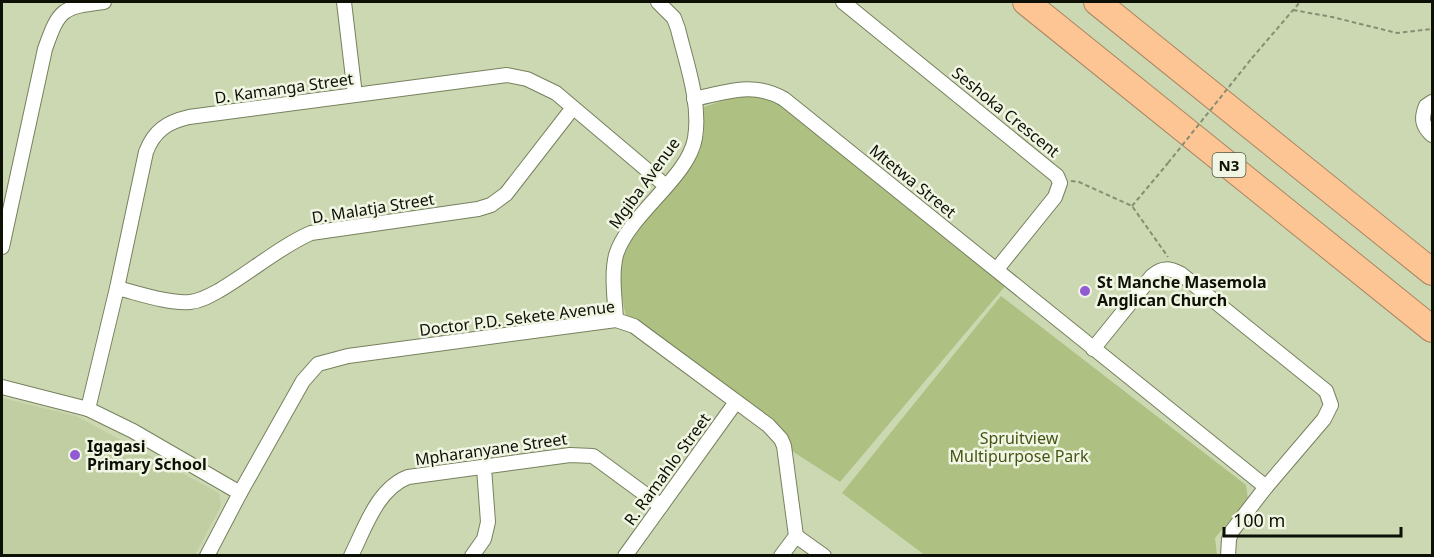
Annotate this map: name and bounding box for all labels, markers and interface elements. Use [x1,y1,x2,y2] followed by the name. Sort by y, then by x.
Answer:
[948,62,1064,162] street label: Seshoka Crescent
[213,67,355,109] street label: D. Kamanga Street
[603,133,685,233] street label: Mgiba Avenue
[865,139,961,223] street label: Mtetwa Street
[1212,153,1246,177] road number: N3
[310,187,436,229] street label: D. Malatja Street
[1097,271,1267,311] place label: St Manche Masemola Anglican Church
[1078,284,1092,298] marker: St Manche Masemola Anglican Church
[418,295,616,341] street label: Doctor P.D. Sekete Avenue
[619,408,715,530] street label: R. Ramahlo Street
[414,427,569,471] street label: Mpharanyane Street
[950,427,1089,467] park label: Spruitview Multipurpose Park
[87,435,207,475] place label: Igagasi Primary School
[68,448,82,462] marker: Igagasi Primary School
[1224,500,1401,538] scale bar
[1233,508,1285,532] text: 100 m

